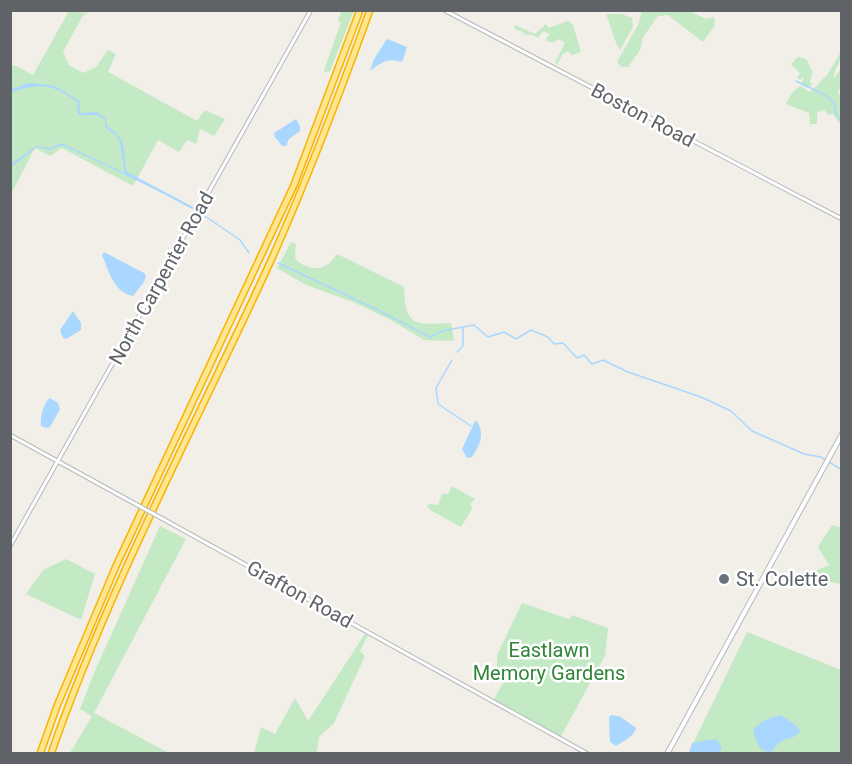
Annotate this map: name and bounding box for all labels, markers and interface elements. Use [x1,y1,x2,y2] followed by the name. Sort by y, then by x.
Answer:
[587,78,699,152] street label: Boston Road
[104,187,218,369] street label: North Carpenter Road
[243,555,357,633] street label: Grafton Road
[736,567,828,591] place label: St. Colette
[717,572,731,586] marker: St. Colette
[473,638,625,685] park label: Eastlawn Memory Gardens

